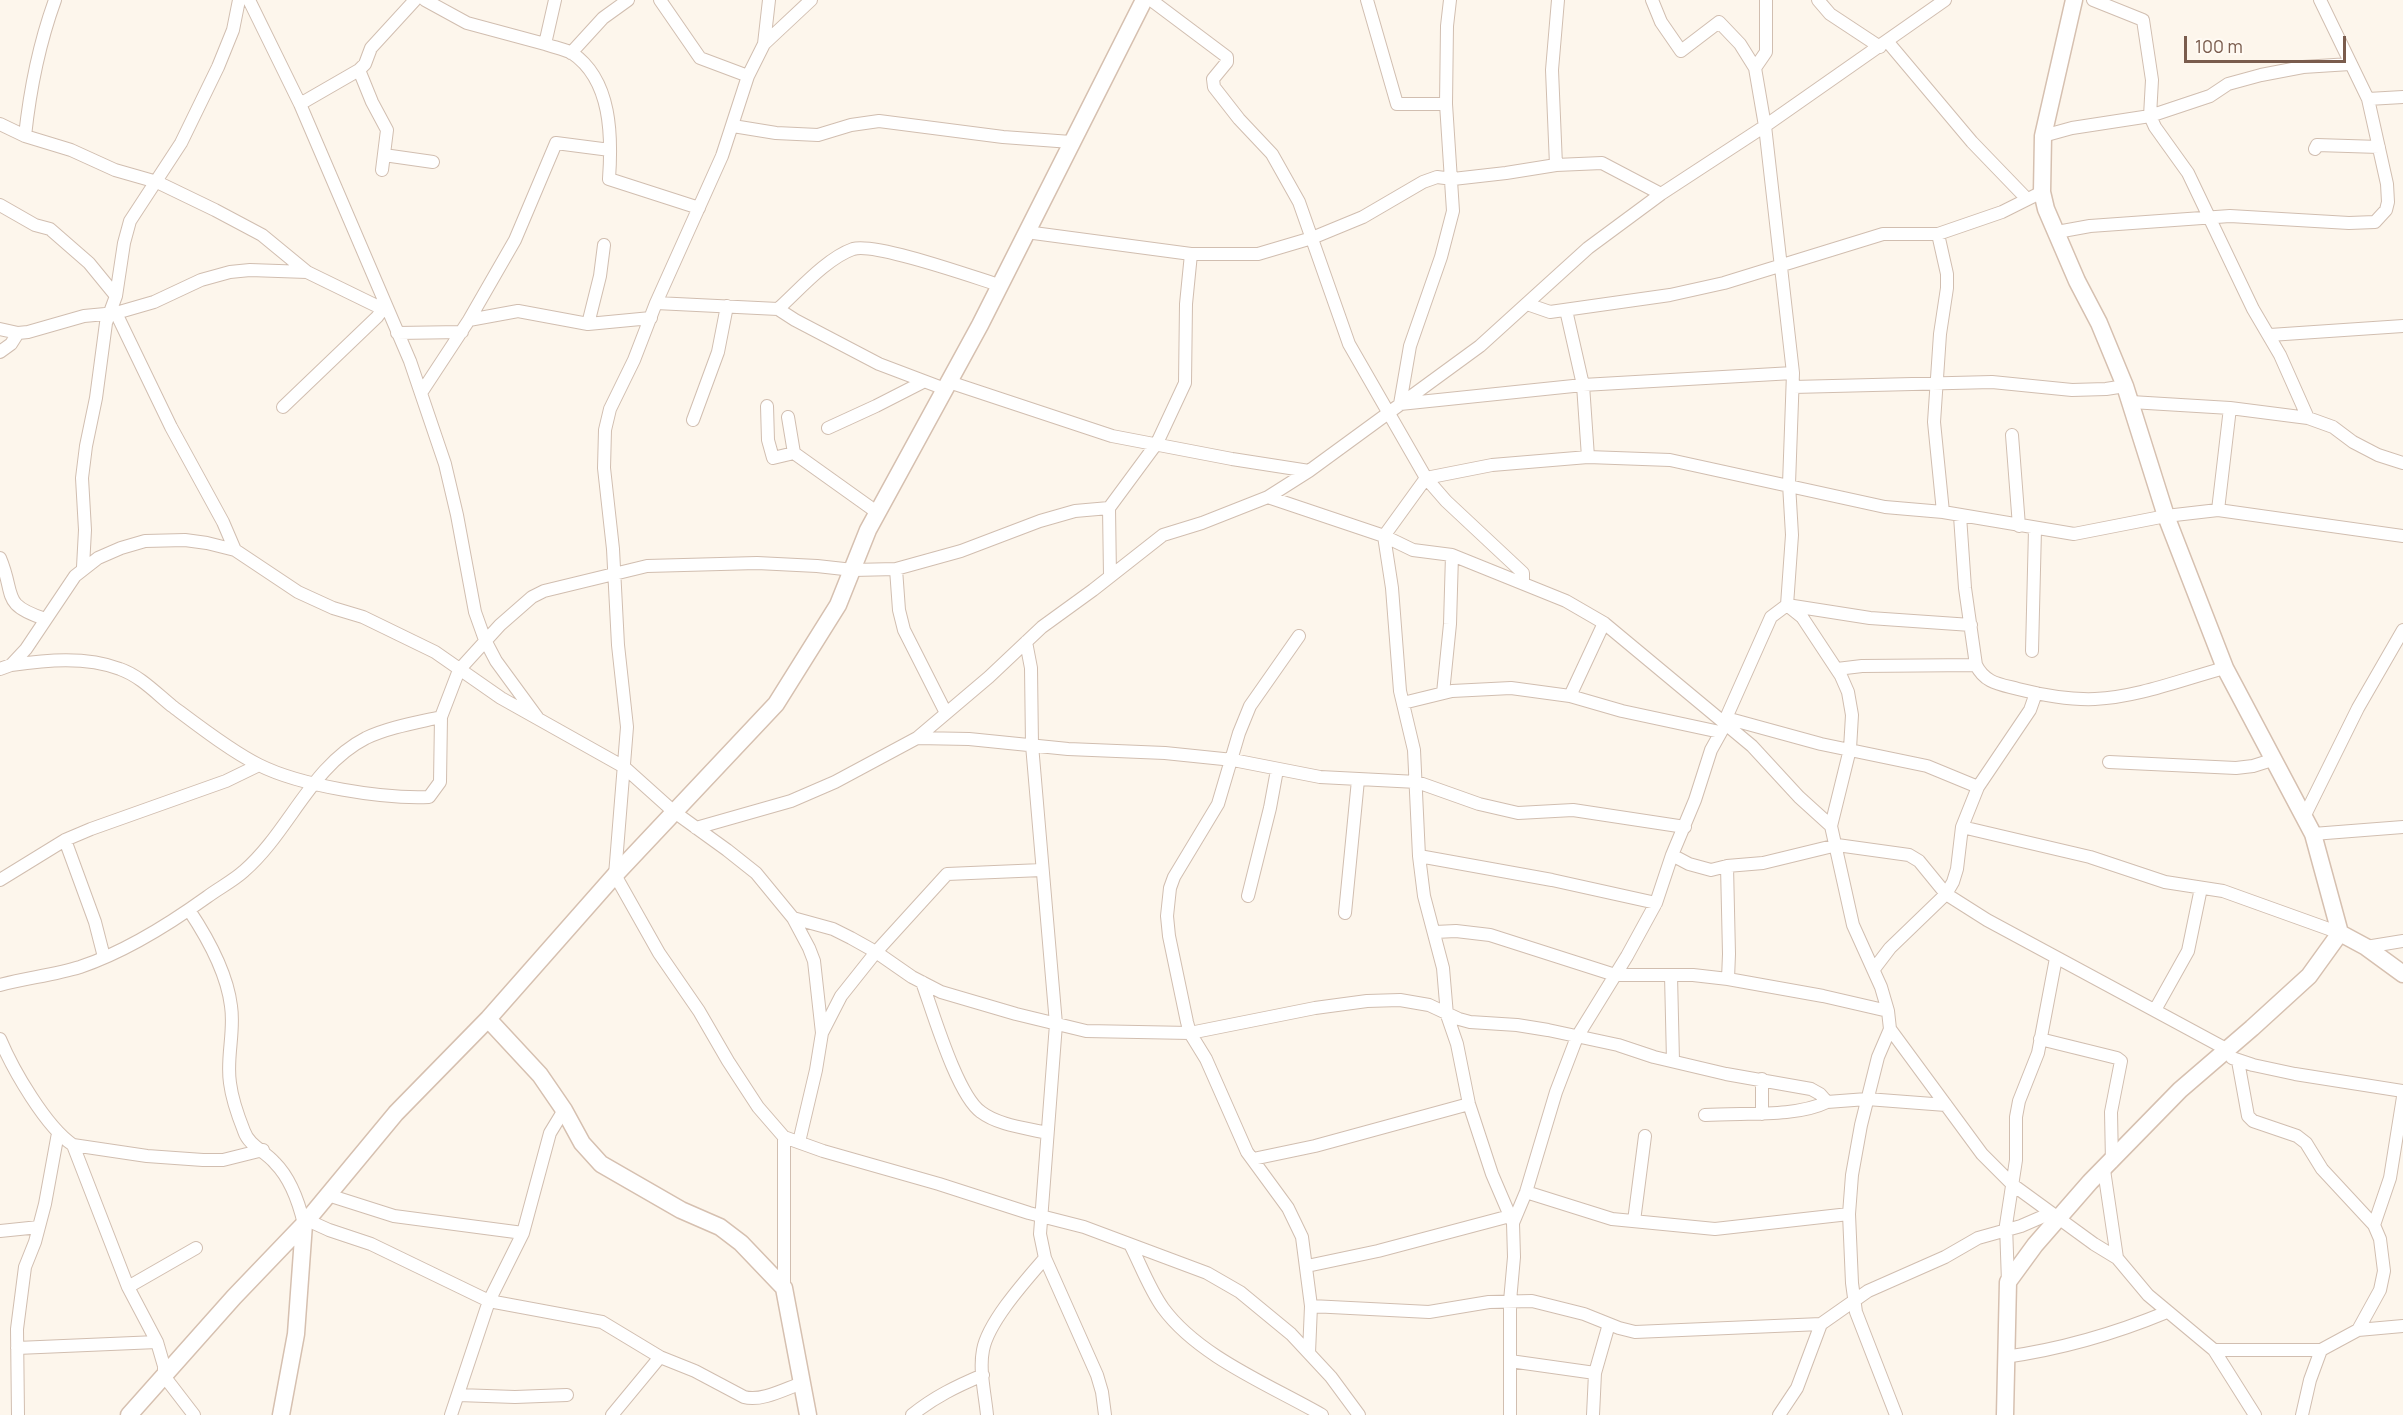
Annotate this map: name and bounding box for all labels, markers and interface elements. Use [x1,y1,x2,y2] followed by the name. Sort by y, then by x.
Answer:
[2187,24,2349,62] scale bar
[2195,34,2243,58] text: 100 m

